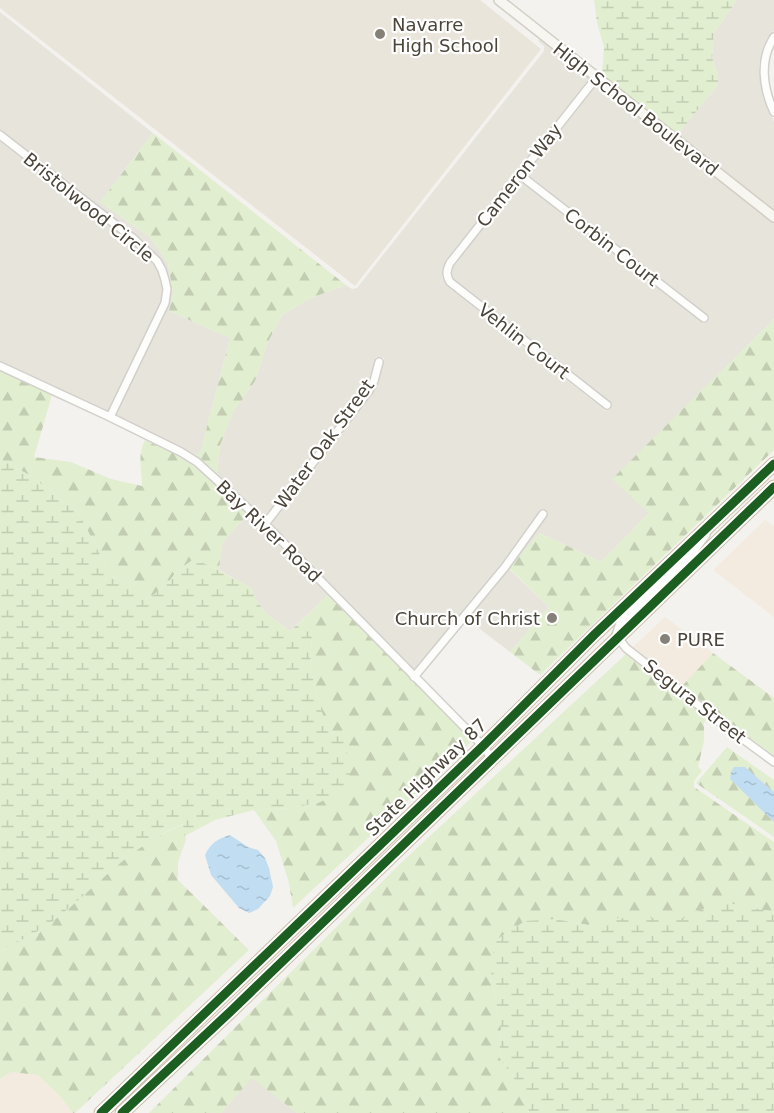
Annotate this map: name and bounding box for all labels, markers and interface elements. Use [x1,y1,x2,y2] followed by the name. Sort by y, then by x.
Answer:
[392,14,499,56] place label: Navarre High School
[373,27,387,41] marker: Navarre High School
[549,38,723,180] street label: High School Boulevard
[472,119,566,231] street label: Cameron Way
[20,148,158,266] street label: Bristolwood Circle
[561,204,663,290] street label: Corbin Court
[474,299,574,383] street label: Vehlin Court
[270,375,378,513] street label: Water Oak Street
[212,476,326,586] street label: Bay River Road
[395,608,540,629] place label: Church of Christ
[545,611,559,625] marker: Church of Christ
[677,629,725,650] place label: PURE
[658,632,672,646] marker: PURE
[640,654,750,748] street label: Segura Street
[361,714,491,840] street label: State Highway 87

